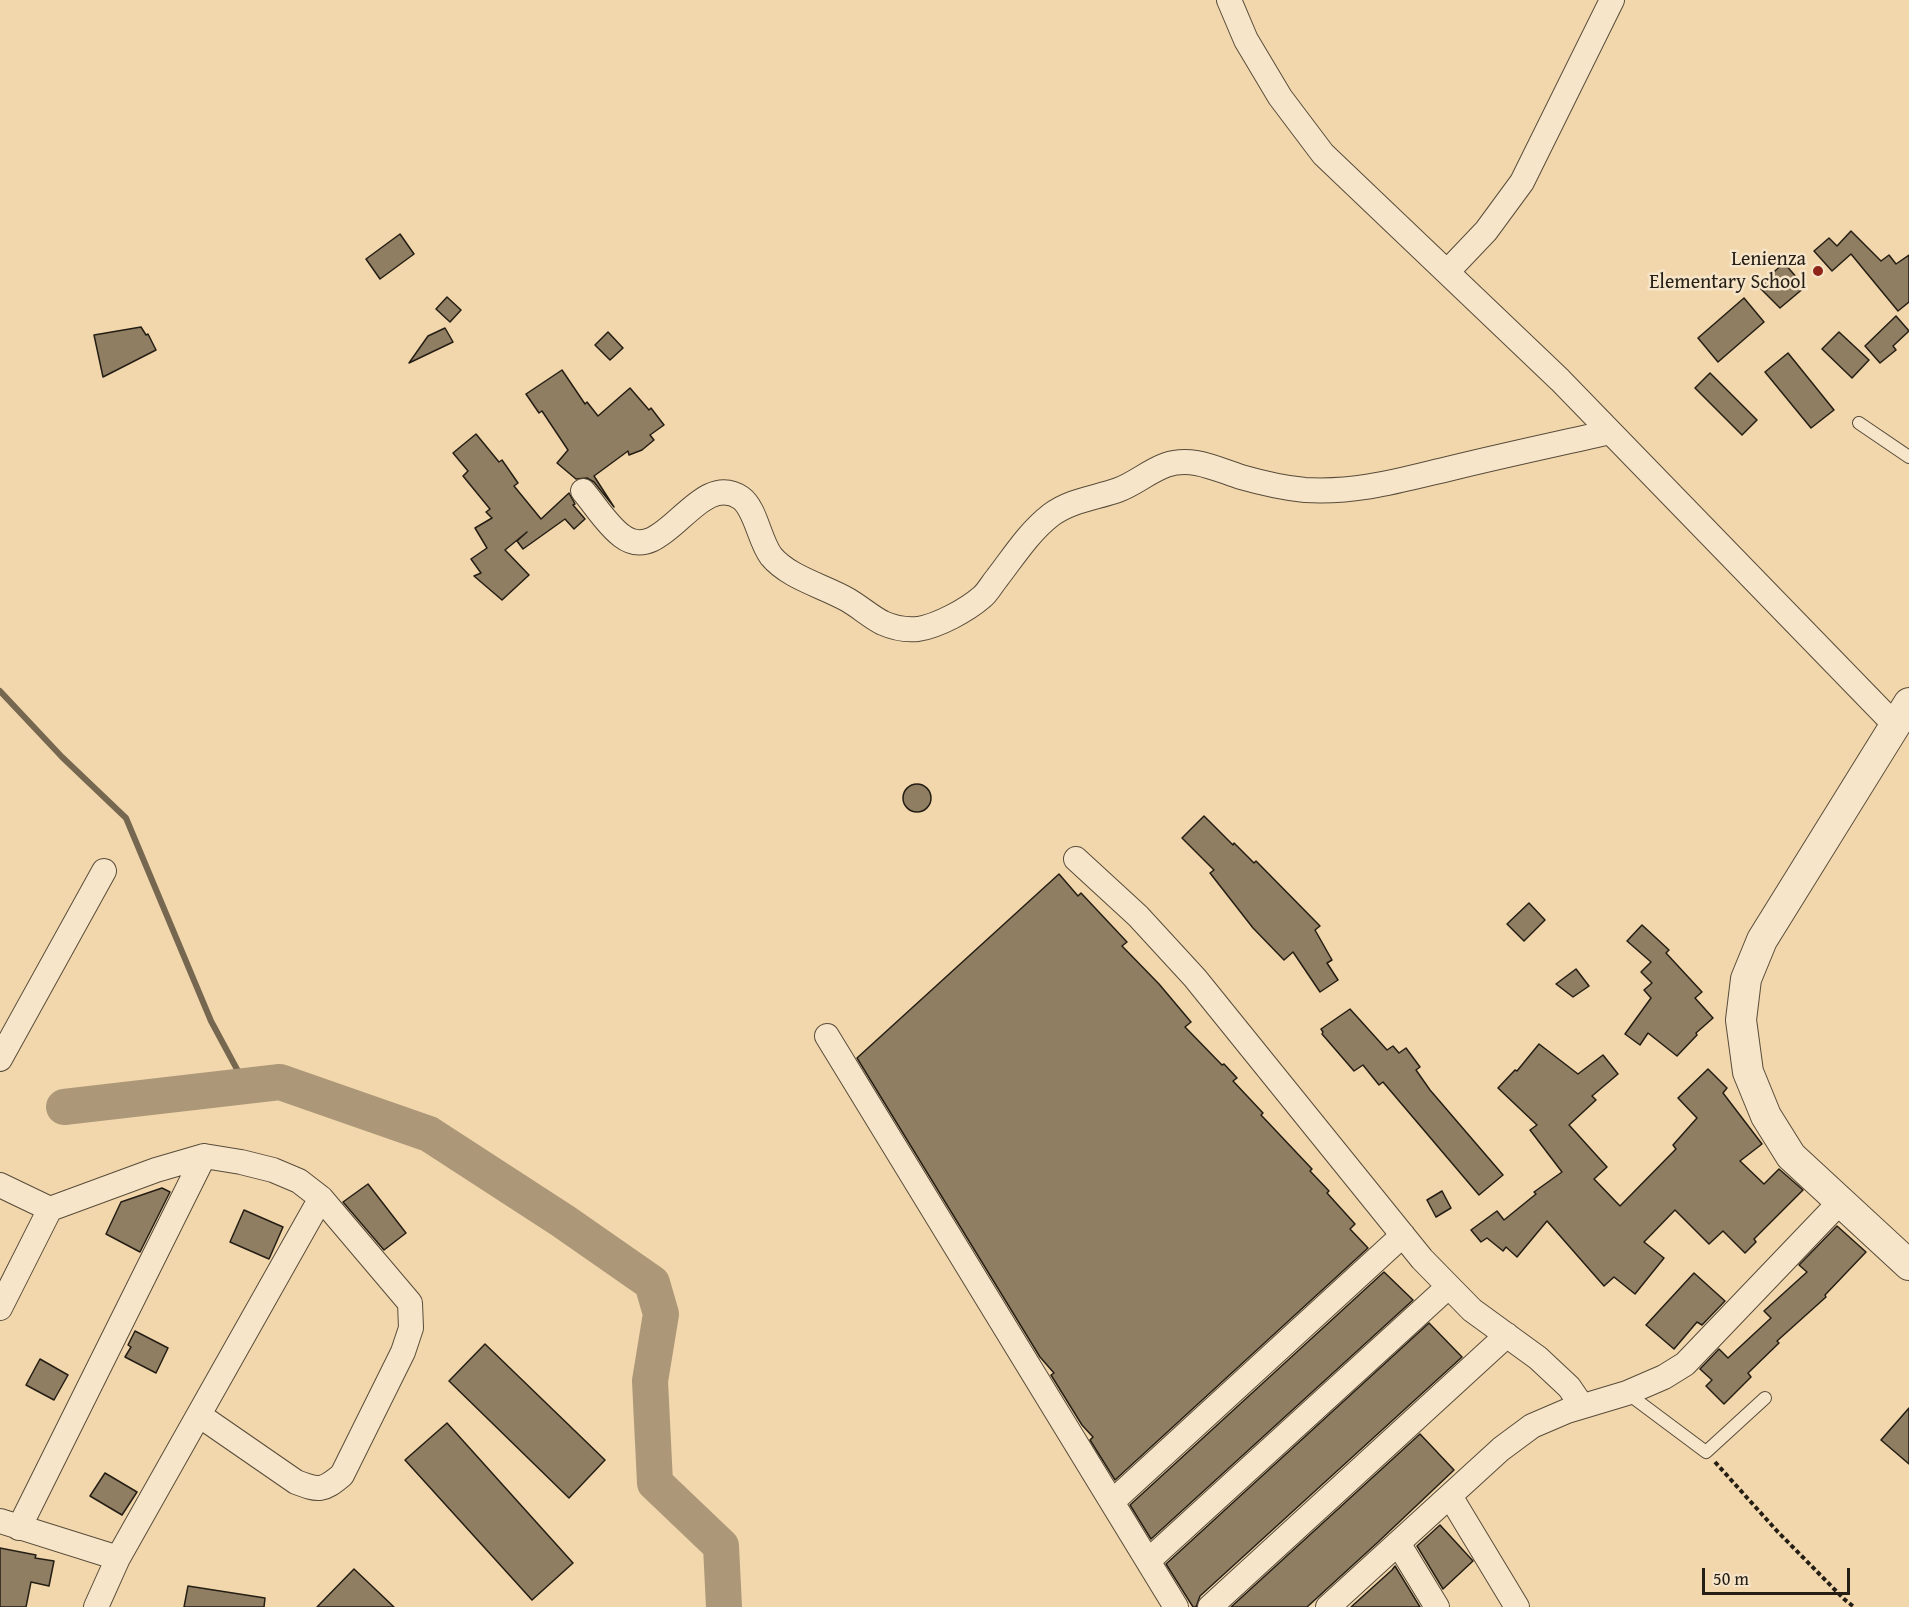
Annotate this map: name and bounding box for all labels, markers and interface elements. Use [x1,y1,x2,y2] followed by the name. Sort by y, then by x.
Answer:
[1649,248,1806,295] place label: Lenienza Elementary School
[1811,264,1825,278] marker: Lenienza Elementary School
[1705,1556,1854,1594] scale bar
[1713,1565,1749,1592] text: 50 m

